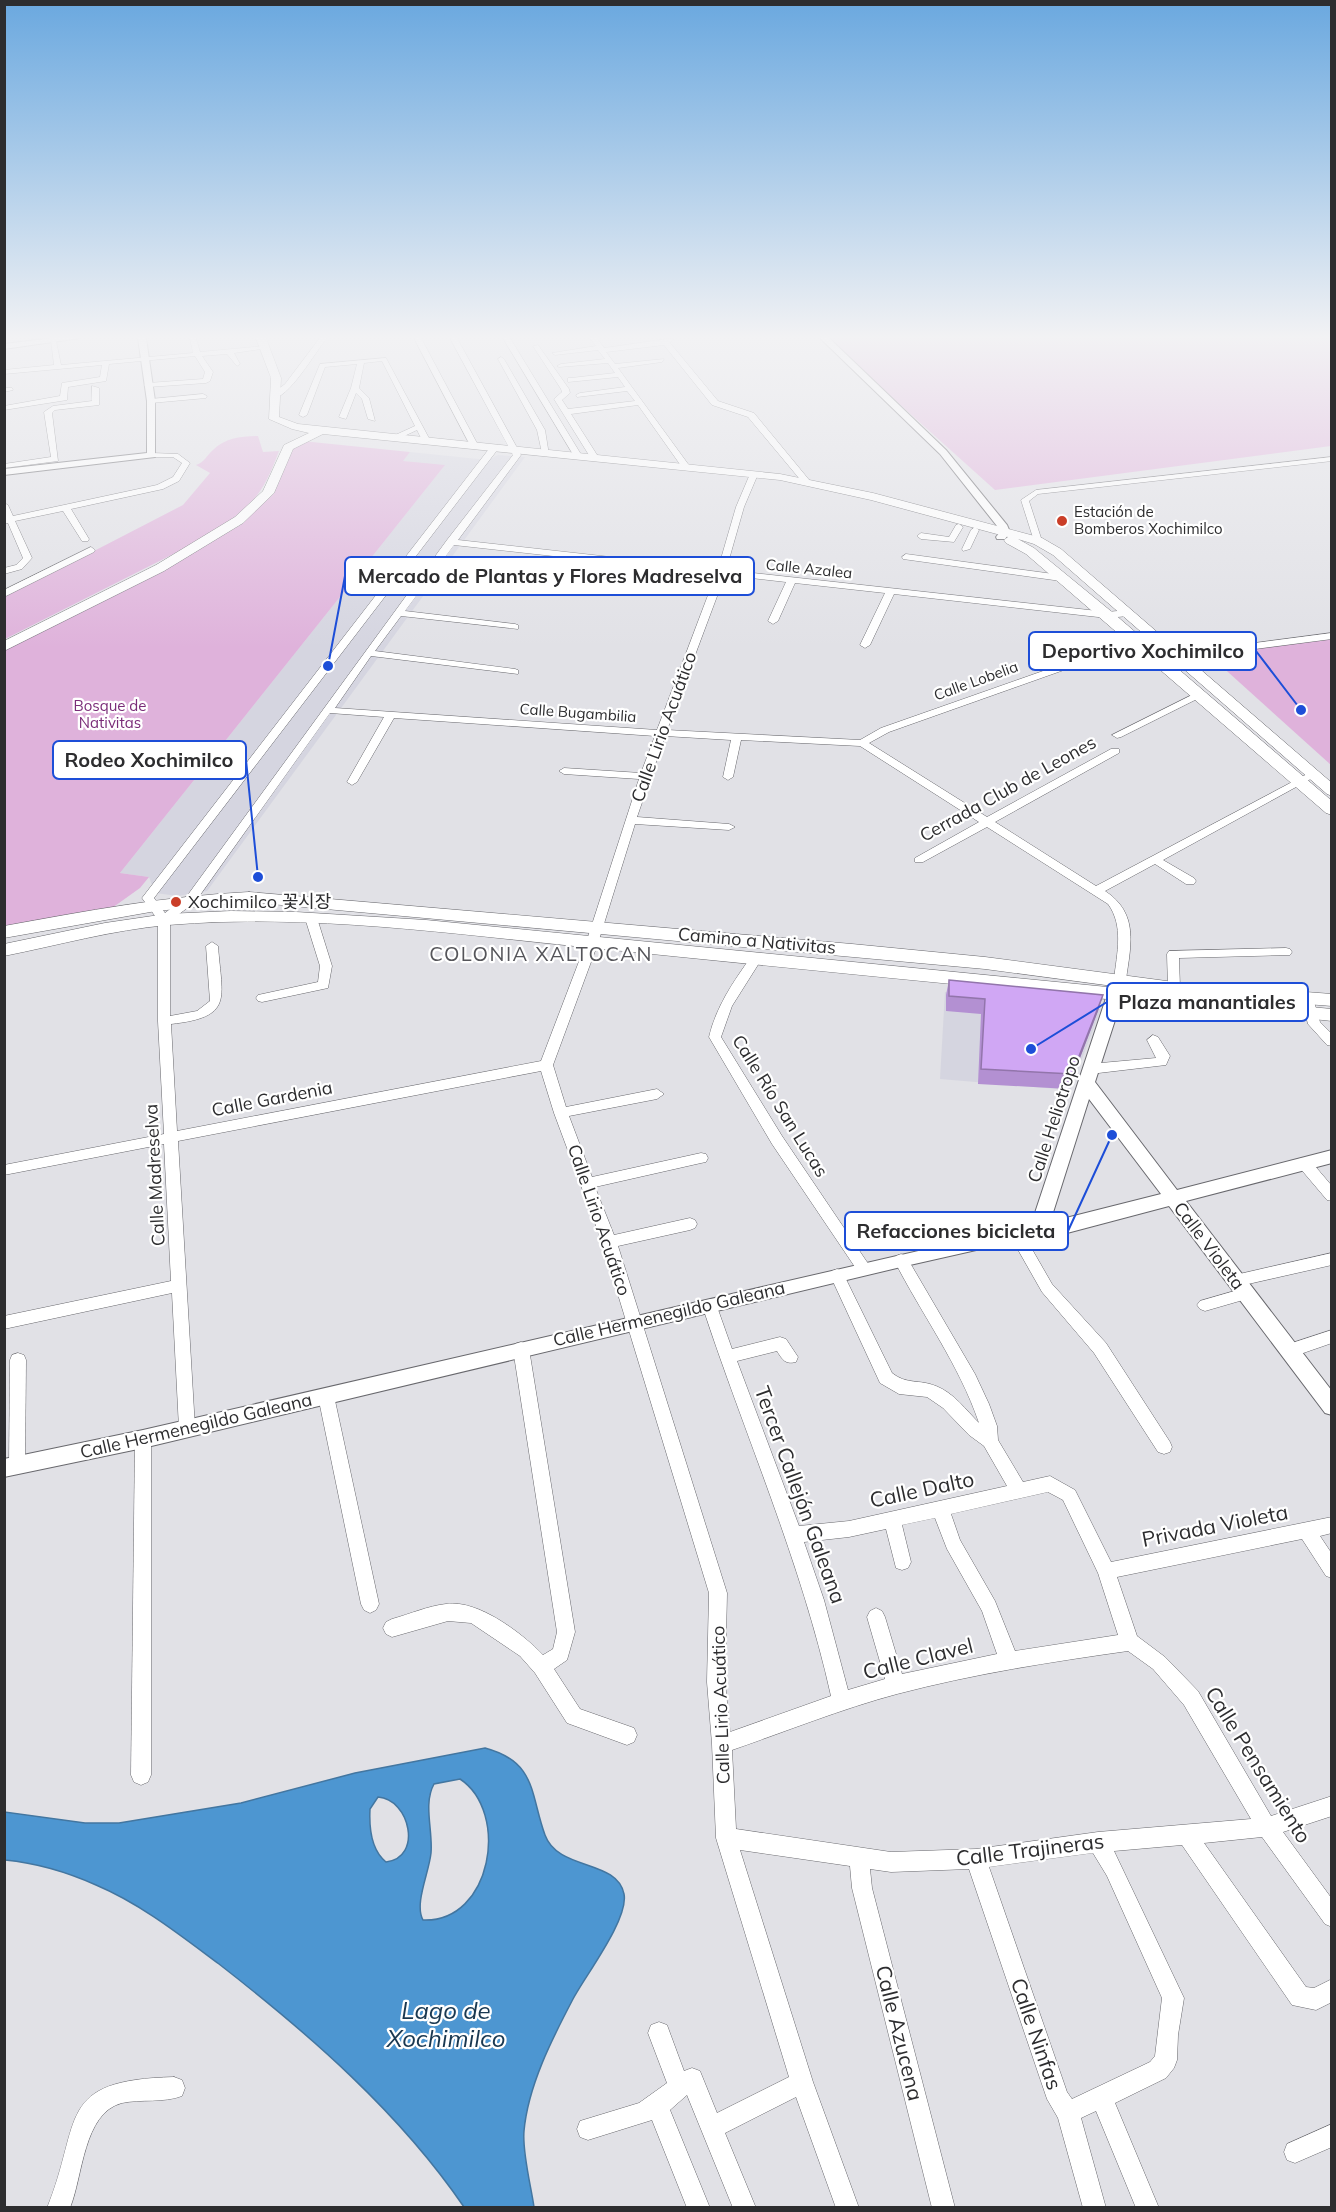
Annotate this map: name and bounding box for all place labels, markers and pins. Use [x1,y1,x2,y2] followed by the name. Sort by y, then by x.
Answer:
[1074,502,1223,538] place label: Estación de Bomberos Xochimilco
[1055,514,1069,528] marker: Estación de Bomberos Xochimilco
[345,557,754,595] callout: Mercado de Plantas y Flores Madreselva
[1029,632,1256,670] callout: Deportivo Xochimilco
[53,741,246,779] callout: Rodeo Xochimilco
[188,890,331,913] place label: Xochimilco 꽃시장
[169,895,183,909] marker: Xochimilco 꽃시장
[1107,983,1308,1021] callout: Plaza manantiales
[845,1212,1068,1250] callout: Refacciones bicicleta

